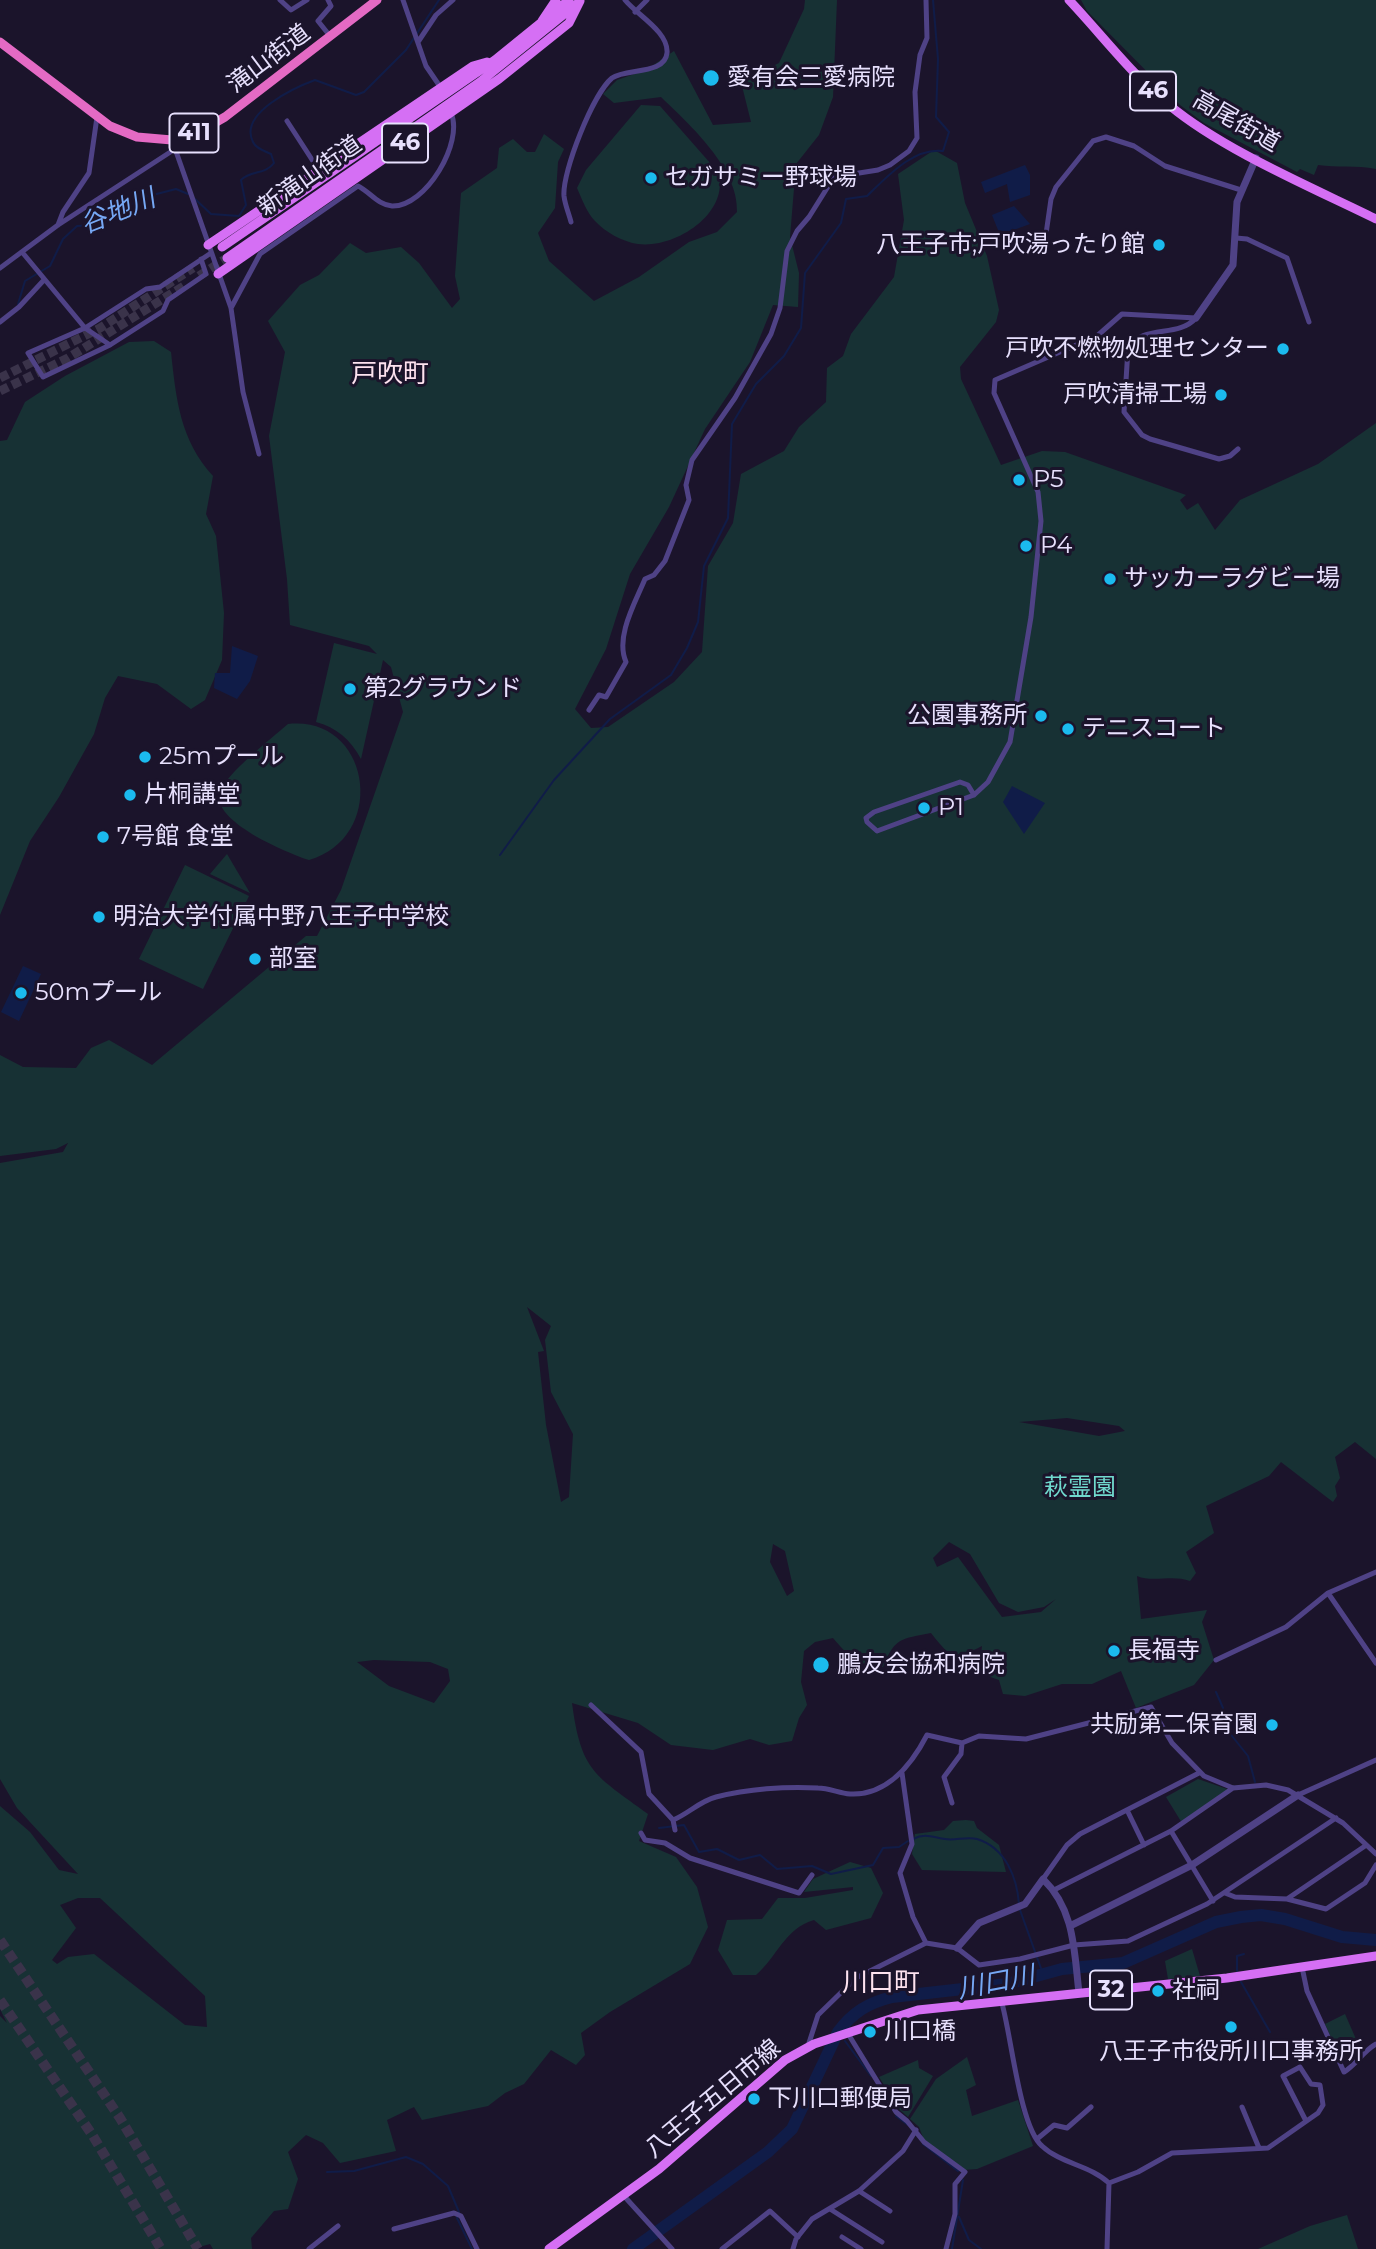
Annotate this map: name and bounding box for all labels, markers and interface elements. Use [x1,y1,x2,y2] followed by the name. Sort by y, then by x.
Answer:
[222,19,316,99] street label: 滝山街道
[727,64,895,92] place label: 愛有会三愛病院
[701,68,721,88] marker: 愛有会三愛病院
[1130,72,1176,110] road number: 46
[1187,86,1285,158] street label: 高尾街道
[170,114,218,152] road number: 411
[382,124,428,162] road number: 46
[253,130,367,222] street label: 新滝山街道
[665,164,857,192] place label: セガサミー野球場
[643,170,659,186] marker: セガサミー野球場
[76,183,160,241] water label: 谷地川
[876,231,1145,259] place label: 八王子市;戸吹湯ったり館
[1151,237,1167,253] marker: 八王子市;戸吹湯ったり館
[1005,335,1269,363] place label: 戸吹不燃物処理センター
[1275,341,1291,357] marker: 戸吹不燃物処理センター
[351,358,429,390] district label: 戸吹町
[1063,381,1207,409] place label: 戸吹清掃工場
[1213,387,1229,403] marker: 戸吹清掃工場
[1033,466,1064,494] place label: P5
[1011,472,1027,488] marker: P5
[1040,532,1072,560] place label: P4
[1018,538,1034,554] marker: P4
[1124,565,1340,593] place label: サッカーラグビー場
[1102,571,1118,587] marker: サッカーラグビー場
[364,675,522,703] place label: 第2グラウンド
[342,681,358,697] marker: 第2グラウンド
[907,702,1027,730] place label: 公園事務所
[1033,708,1049,724] marker: 公園事務所
[1082,715,1226,743] place label: テニスコート
[1060,721,1076,737] marker: テニスコート
[159,743,284,771] place label: 25mプール
[137,749,153,765] marker: 25mプール
[144,781,240,809] place label: 片桐講堂
[122,787,138,803] marker: 片桐講堂
[938,794,964,822] place label: P1
[916,800,932,816] marker: P1
[117,823,233,851] place label: 7号館 食堂
[95,829,111,845] marker: 7号館 食堂
[113,903,449,931] place label: 明治大学付属中野八王子中学校
[91,909,107,925] marker: 明治大学付属中野八王子中学校
[269,945,317,973] place label: 部室
[247,951,263,967] marker: 部室
[35,979,162,1007] place label: 50mプール
[13,985,29,1001] marker: 50mプール
[1044,1474,1116,1502] park label: 萩霊園
[1128,1637,1200,1665] place label: 長福寺
[1106,1643,1122,1659] marker: 長福寺
[837,1651,1005,1679] place label: 鵬友会協和病院
[811,1655,831,1675] marker: 鵬友会協和病院
[1090,1711,1258,1739] place label: 共励第二保育園
[1264,1717,1280,1733] marker: 共励第二保育園
[955,1960,1037,2006] water label: 川口川
[842,1967,920,1999] district label: 川口町
[1090,1970,1132,2010] road number: 32
[1172,1977,1220,2005] place label: 社祠
[1150,1983,1166,1999] marker: 社祠
[884,2018,956,2046] place label: 川口橋
[1223,2019,1239,2035] marker: 八王子市役所川口事務所
[862,2024,878,2040] marker: 川口橋
[639,2034,787,2164] street label: 八王子五日市線
[1099,2038,1363,2066] place label: 八王子市役所川口事務所
[768,2085,912,2113] place label: 下川口郵便局
[746,2091,762,2107] marker: 下川口郵便局

